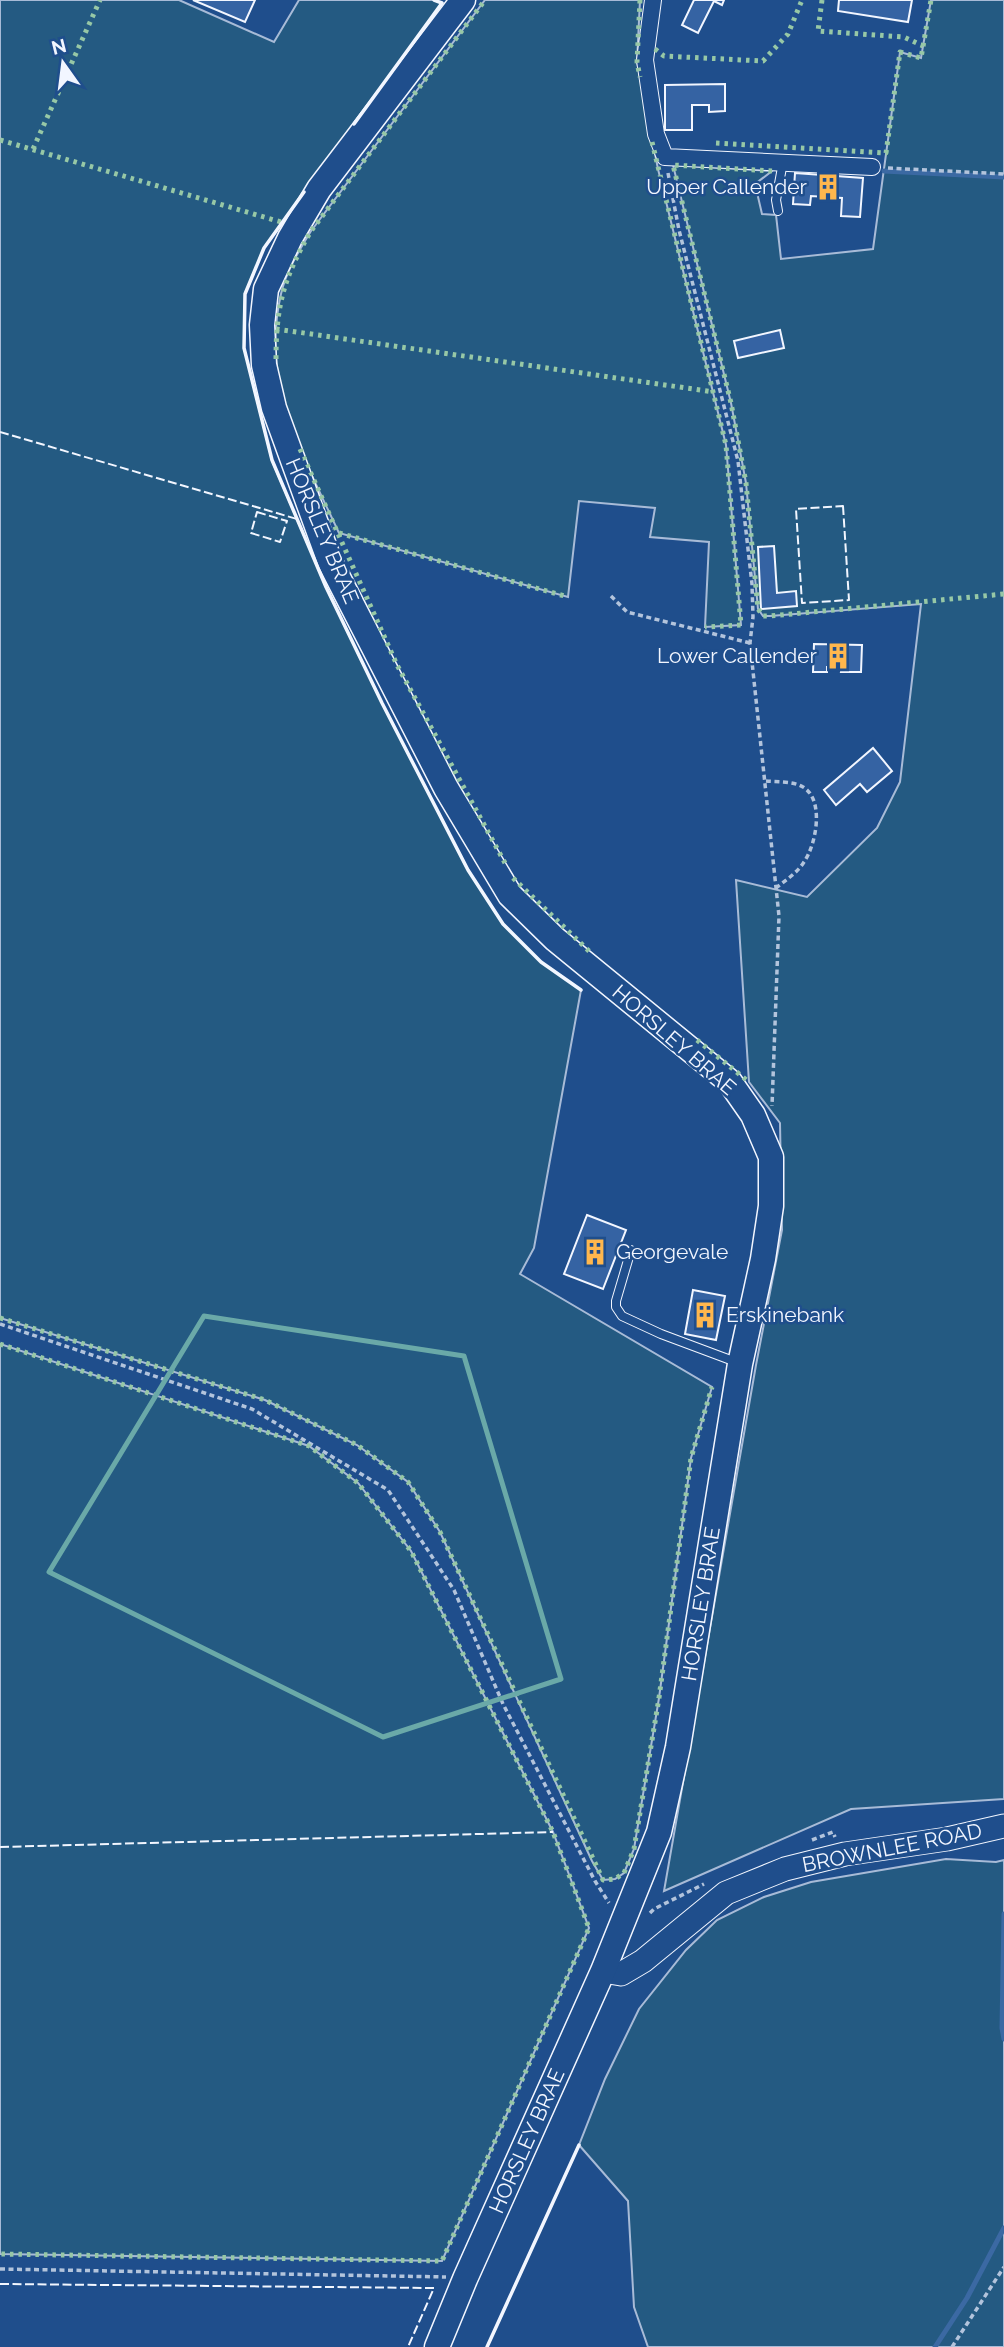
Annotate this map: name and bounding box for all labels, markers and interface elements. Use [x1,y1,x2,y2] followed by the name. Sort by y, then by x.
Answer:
[28,28,98,98] north arrow
[49,34,69,59] text: N
[813,172,843,202] building icon: Upper Callender
[646,174,808,199] place label: Upper Callender
[281,454,364,607] street label: HORSLEY BRAE
[823,641,853,671] building icon: Lower Callender
[657,643,818,668] place label: Lower Callender
[607,979,741,1100] street label: HORSLEY BRAE
[580,1237,610,1267] building icon: Georgevale
[616,1239,728,1264] place label: Georgevale
[690,1300,720,1330] building icon: Erskinebank
[726,1302,844,1327] place label: Erskinebank
[676,1525,725,1683] street label: HORSLEY BRAE
[800,1818,984,1877] street label: BROWNLEE ROAD
[483,2065,570,2217] street label: HORSLEY BRAE

